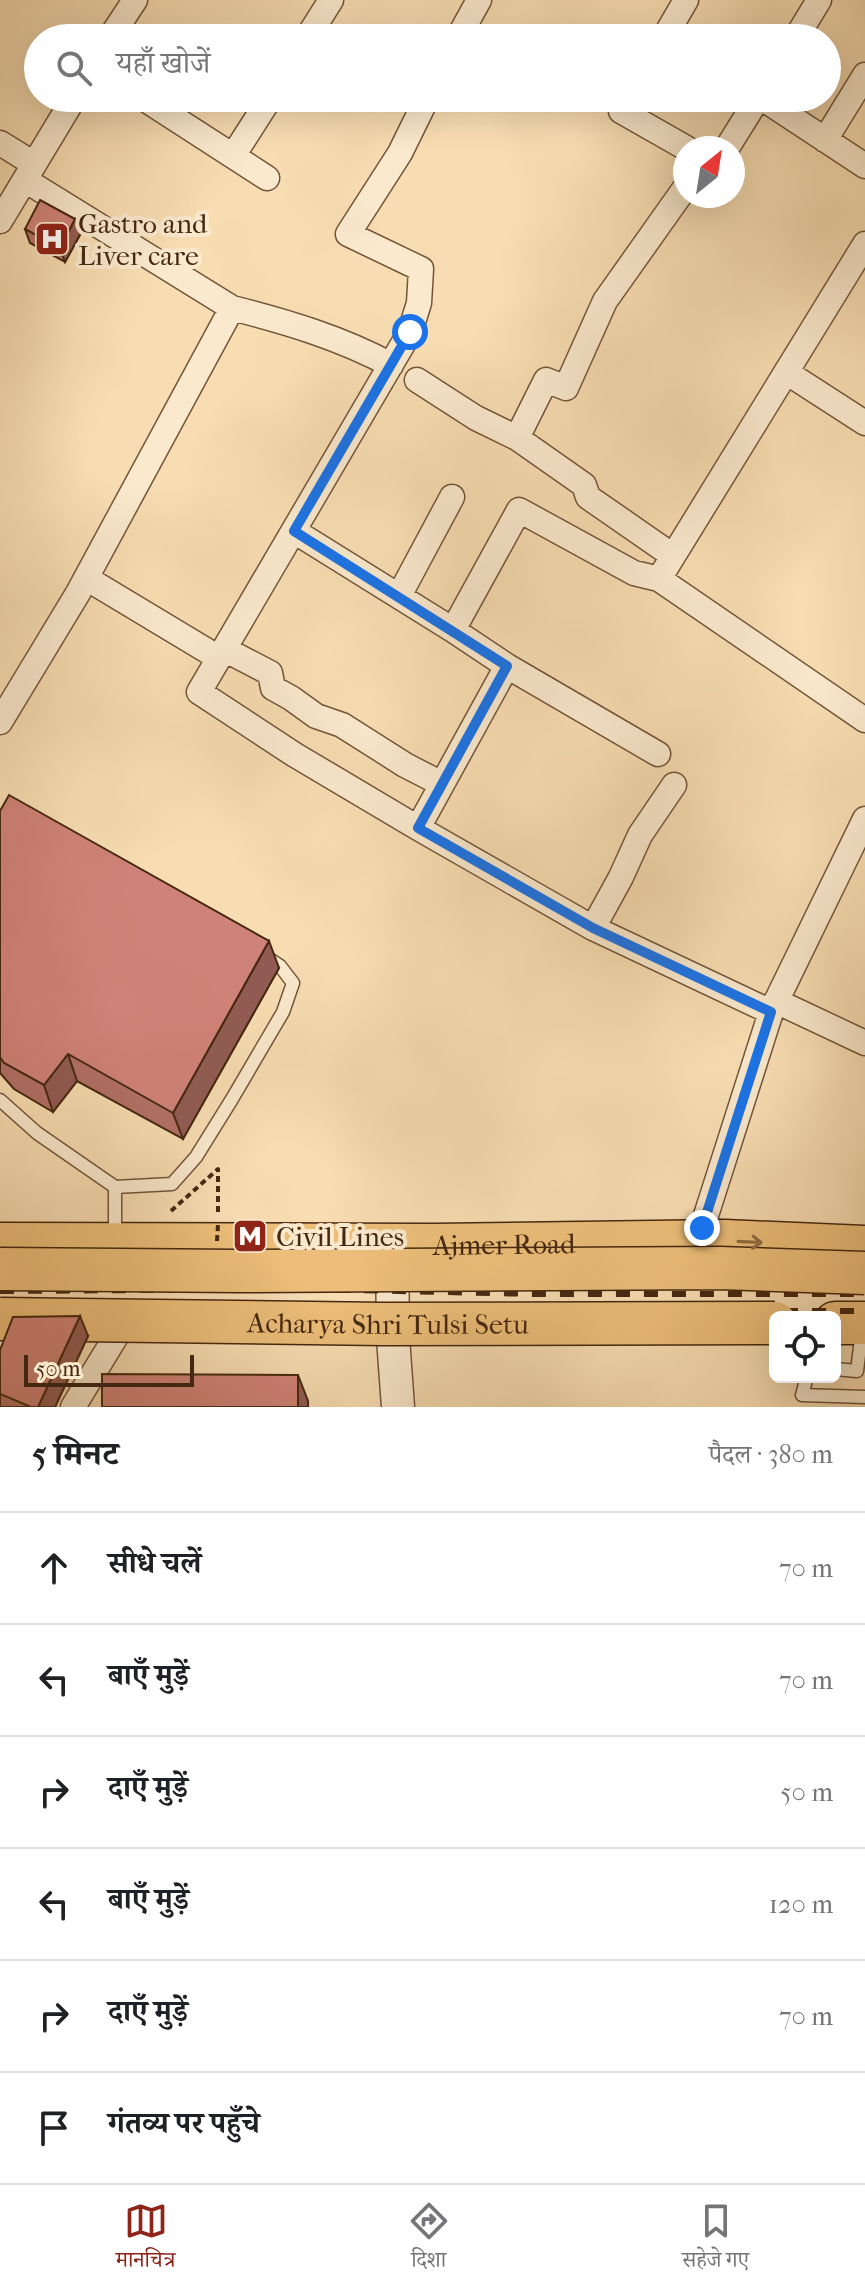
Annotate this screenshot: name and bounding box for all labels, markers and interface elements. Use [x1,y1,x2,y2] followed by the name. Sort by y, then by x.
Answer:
[24,24,841,112] search box
[52,46,96,90] icon: search
[116,46,210,81] text: यहाँ खोजें
[673,136,745,208] north arrow
[78,207,208,272] place label: Gastro and Liver care
[33,220,71,258] hospital icon: Gastro and Liver care
[392,314,428,350] route start
[684,1210,720,1246] route end
[231,1217,269,1255] metro station icon: Civil Lines
[276,1220,404,1253] place label: Civil Lines
[431,1227,576,1262] street label: Ajmer Road
[736,1234,763,1249] one-way arrow
[246,1306,529,1341] street label: Acharya Shri Tulsi Setu
[769,1311,841,1383] map controls
[769,1311,841,1383] button: locate
[24,1351,194,1387] scale bar
[36,1356,81,1382] text: 50 m
[32,1434,118,1474] text: 5 मिनट
[709,1439,833,1470] text: पैदल · 380 m
[32,1546,76,1590] icon: ahead
[108,1546,201,1581] text: सीधे चलें
[779,1553,833,1584] text: 70 m
[32,1658,76,1702] icon: left
[108,1658,189,1693] text: बाएँ मुड़ें
[779,1665,833,1696] text: 70 m
[32,1770,76,1814] icon: right
[108,1770,188,1805] text: दाएँ मुड़ें
[780,1777,833,1808] text: 50 m
[32,1882,76,1926] icon: left
[108,1882,189,1917] text: बाएँ मुड़ें
[769,1889,833,1920] text: 120 m
[32,1994,76,2038] icon: right
[108,1994,188,2029] text: दाएँ मुड़ें
[779,2001,833,2032] text: 70 m
[32,2106,76,2150] icon: arrive
[108,2106,260,2141] text: गंतव्य पर पहुँचे
[116,2199,175,2281] tab: मानचित्र
[407,2199,451,2281] tab: दिशा
[682,2199,749,2281] tab: सहेजे गए

